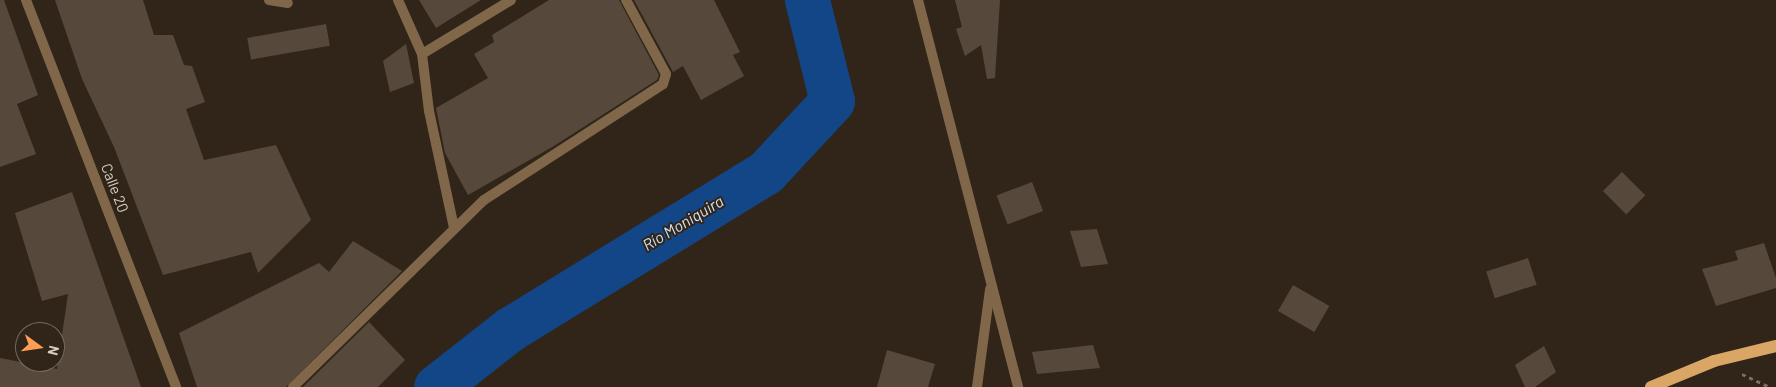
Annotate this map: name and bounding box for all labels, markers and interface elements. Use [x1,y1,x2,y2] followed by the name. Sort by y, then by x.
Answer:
[97,161,133,215] street label: Calle 20
[639,191,727,255] water label: Río Moniquira
[15,322,65,372] north arrow
[45,344,63,357] text: N

